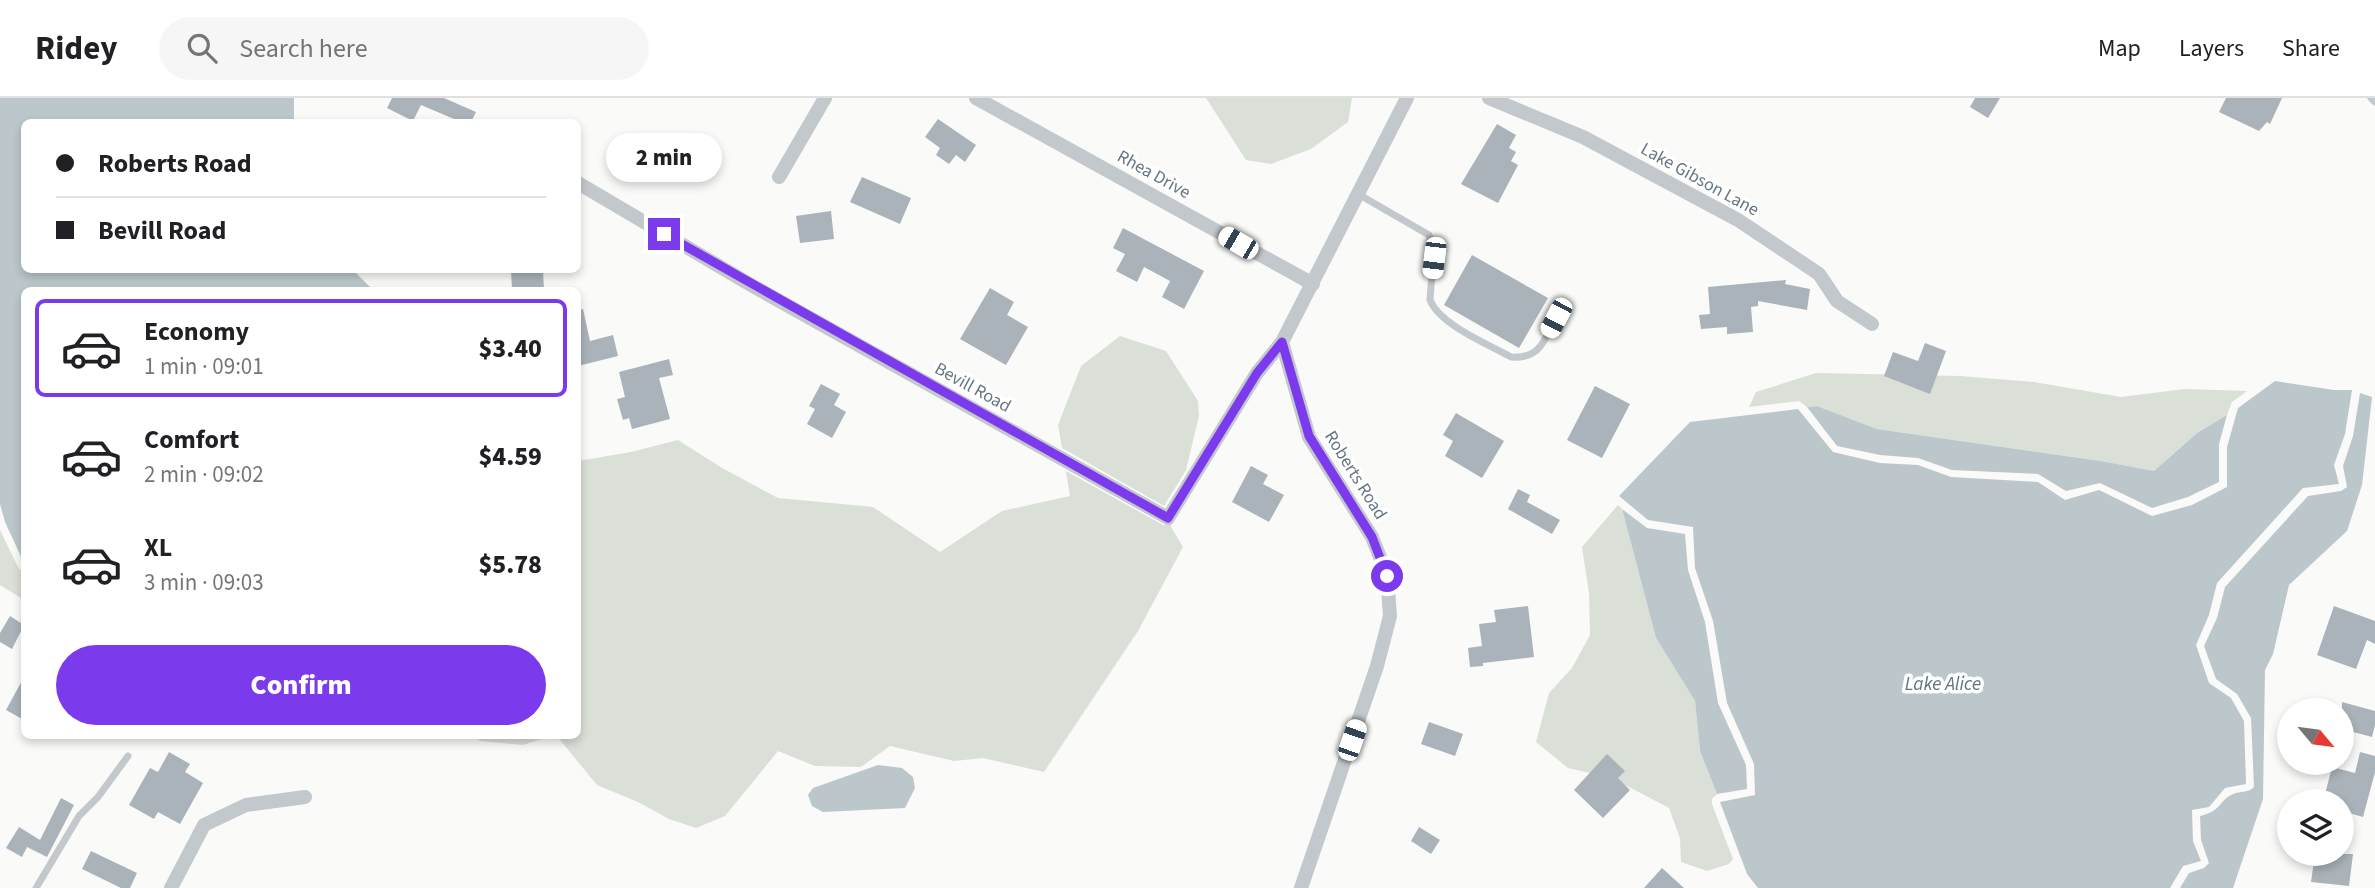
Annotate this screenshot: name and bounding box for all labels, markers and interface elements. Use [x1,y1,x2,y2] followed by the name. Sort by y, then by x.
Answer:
[159,17,649,80] search box
[35,25,117,72] text: Ridey
[183,29,221,67] icon: search
[239,30,368,67] text: Search here
[2098,31,2141,66] text: Map
[2179,31,2244,66] text: Layers
[2282,31,2340,66] text: Share
[606,132,722,181] callout: 2 min
[1636,137,1763,222] street label: Lake Gibson Lane
[636,141,692,174] text: 2 min
[1113,144,1195,205] street label: Rhea Drive
[98,145,252,182] text: Roberts Road
[98,212,226,249] text: Bevill Road
[648,218,680,250] route end
[1215,223,1262,263] car
[1422,236,1447,280] car
[1537,295,1576,341] car
[144,313,249,350] text: Economy
[60,317,123,380] icon: car
[478,330,542,367] text: $3.40
[144,350,264,383] text: 1 min · 09:01
[930,356,1015,419] street label: Bevill Road
[144,421,239,458] text: Comfort
[60,425,123,488] icon: car
[1318,426,1393,525] street label: Roberts Road
[478,438,542,475] text: $4.59
[144,458,264,491] text: 2 min · 09:02
[144,529,172,566] text: XL
[60,533,123,596] icon: car
[478,546,542,583] text: $5.78
[1371,560,1403,592] route start
[144,566,264,599] text: 3 min · 09:03
[56,645,546,725] button: Confirm
[1905,671,1981,698] water label: Lake Alice
[2277,698,2354,775] north arrow
[2277,698,2354,866] map controls
[1336,717,1369,763] car
[2277,789,2354,866] button: layers

